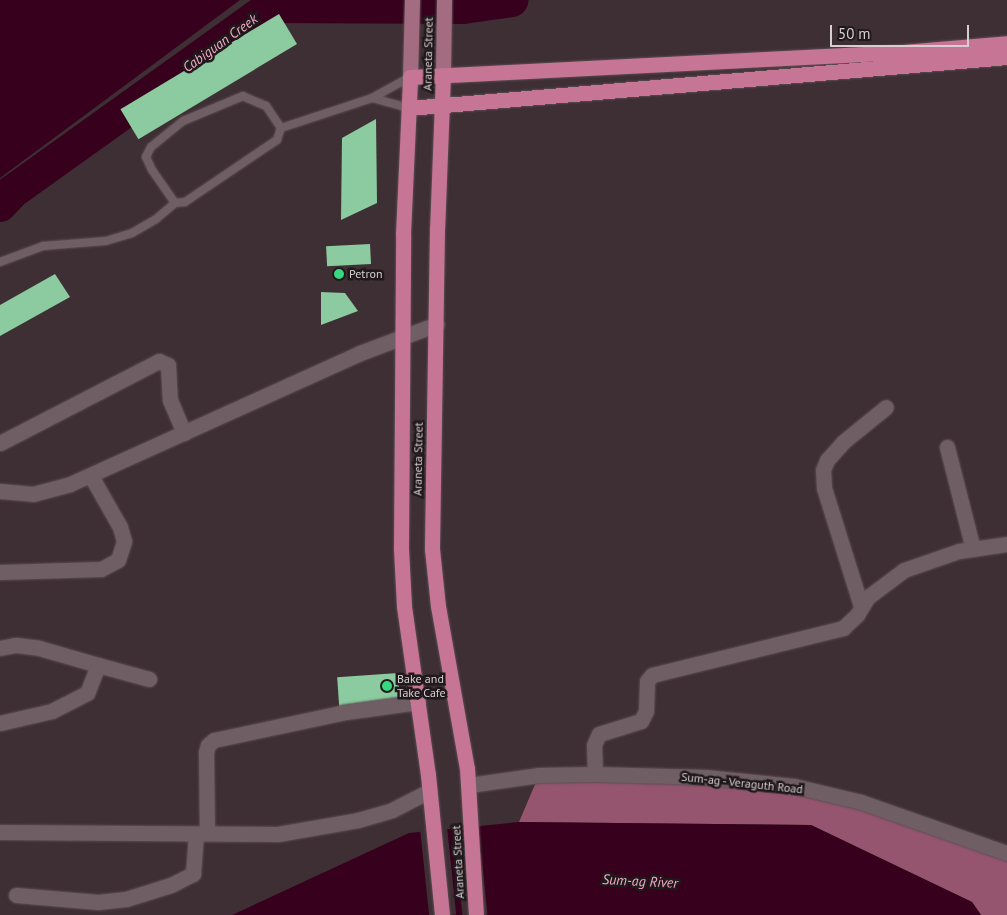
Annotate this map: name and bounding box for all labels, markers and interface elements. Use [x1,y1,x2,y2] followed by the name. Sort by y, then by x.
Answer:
[179,10,261,76] water label: Cabiguan Creek
[832,15,971,47] scale bar
[420,17,436,91] street label: Araneta Street
[838,24,871,43] text: 50 m
[349,267,383,281] place label: Petron
[333,268,345,280] marker: Petron
[410,422,426,496] street label: Araneta Street
[397,672,446,700] place label: Bake and Take Cafe
[381,680,393,692] marker: Bake and Take Cafe
[679,769,805,797] street label: Sum-ag - Veraguth Road
[449,825,467,899] street label: Araneta Street
[602,871,678,891] water label: Sum-ag River

